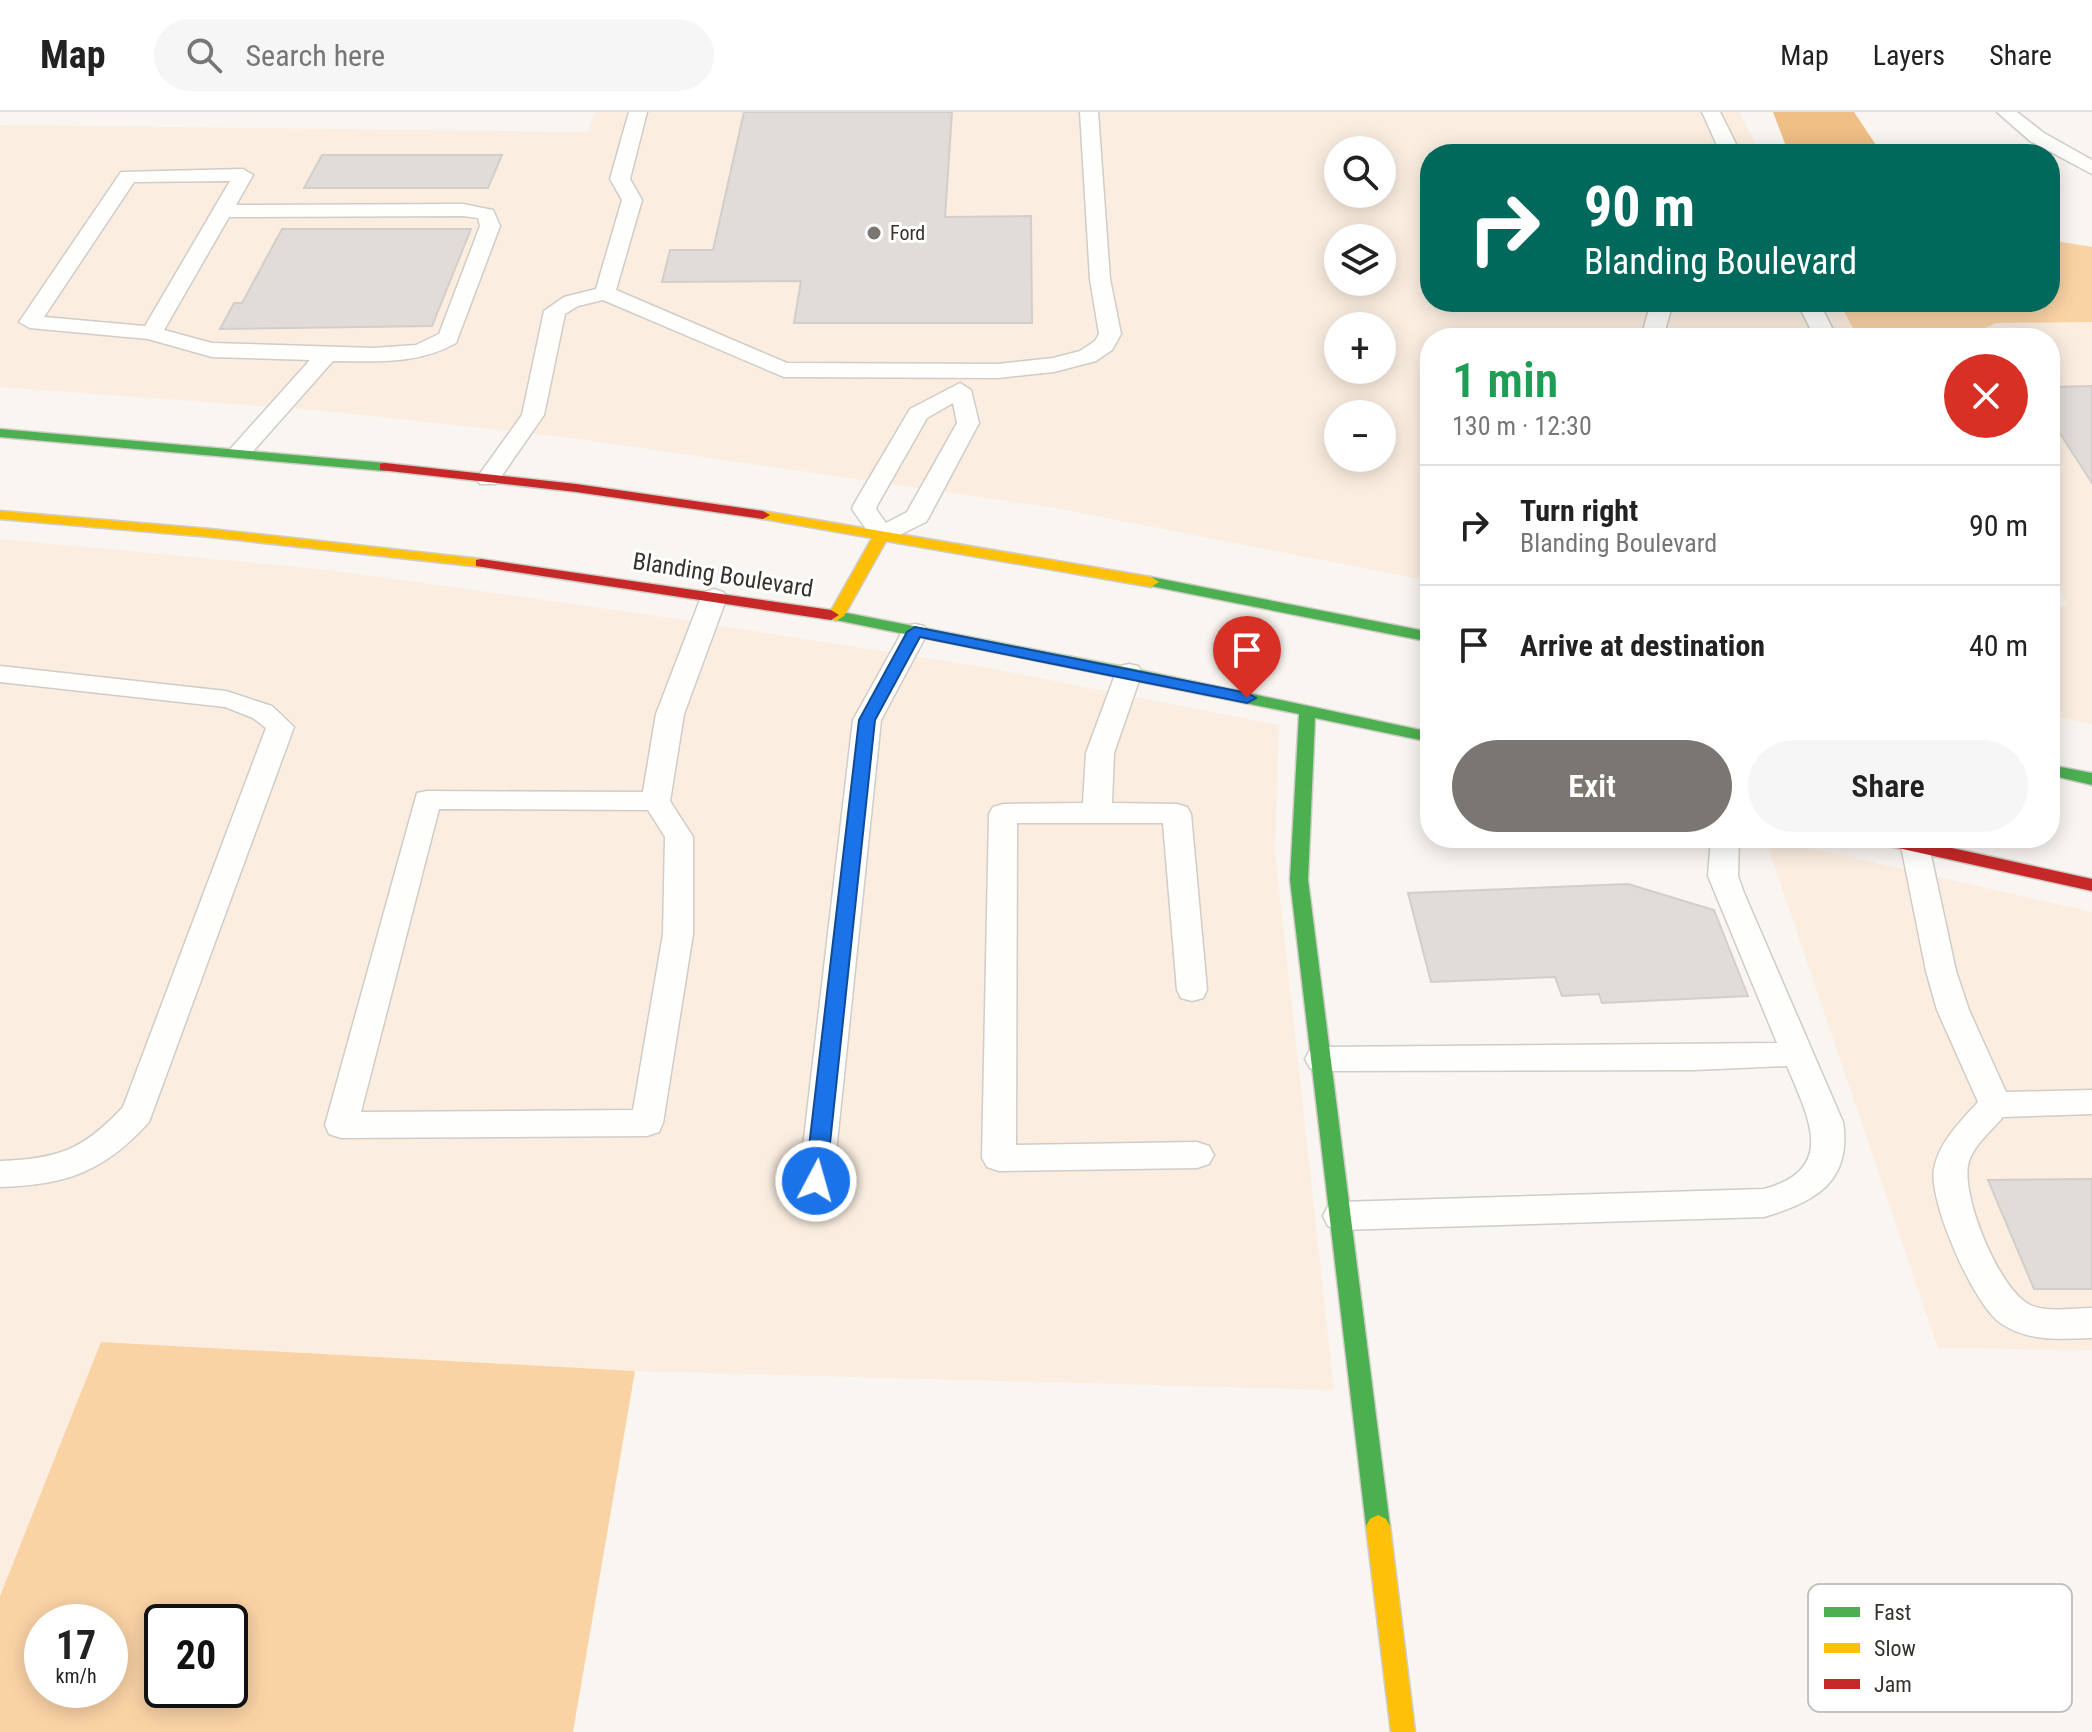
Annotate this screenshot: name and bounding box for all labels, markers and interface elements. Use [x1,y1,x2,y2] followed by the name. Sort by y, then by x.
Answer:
[154,19,714,91] search box
[40,33,106,77] text: Map
[182,33,226,77] icon: search
[246,38,385,73] text: Search here
[1780,39,1829,72] text: Map
[1873,39,1945,72] text: Layers
[1989,39,2052,72] text: Share
[1324,136,1396,472] map controls
[1324,136,1396,208] button: search
[1584,174,1695,240] text: 90 m
[1452,176,1556,280] icon: right
[890,221,925,245] place label: Ford
[865,224,883,242] marker: Ford
[1324,224,1396,296] button: layers
[1584,241,1857,283] text: Blanding Boulevard
[1324,312,1396,384] button: +
[1452,352,1558,409] text: 1 min
[1944,354,2028,438] button: close
[1324,400,1396,472] button: −
[1452,411,1592,441] text: 130 m · 12:30
[1520,493,1638,528] text: Turn right
[1452,503,1496,547] icon: right
[1969,508,2028,543] text: 90 m
[1520,528,1717,558] text: Blanding Boulevard
[631,547,815,603] street label: Blanding Boulevard
[1213,616,1281,698] pin
[1452,623,1496,667] icon: arrive
[1225,628,1269,672] icon: arrive
[1520,628,1765,663] text: Arrive at destination
[1969,628,2028,663] text: 40 m
[1452,740,1732,832] button: Exit
[1748,740,2028,832] button: Share
[774,1139,858,1223] position arrow
[1808,1584,2072,1712] legend
[1874,1600,1911,1625] text: Fast
[144,1604,248,1708] speed limit sign: 20
[56,1622,96,1669] text: 17
[1874,1636,1916,1661] text: Slow
[55,1664,97,1688] text: km/h
[1874,1672,1912,1697] text: Jam

